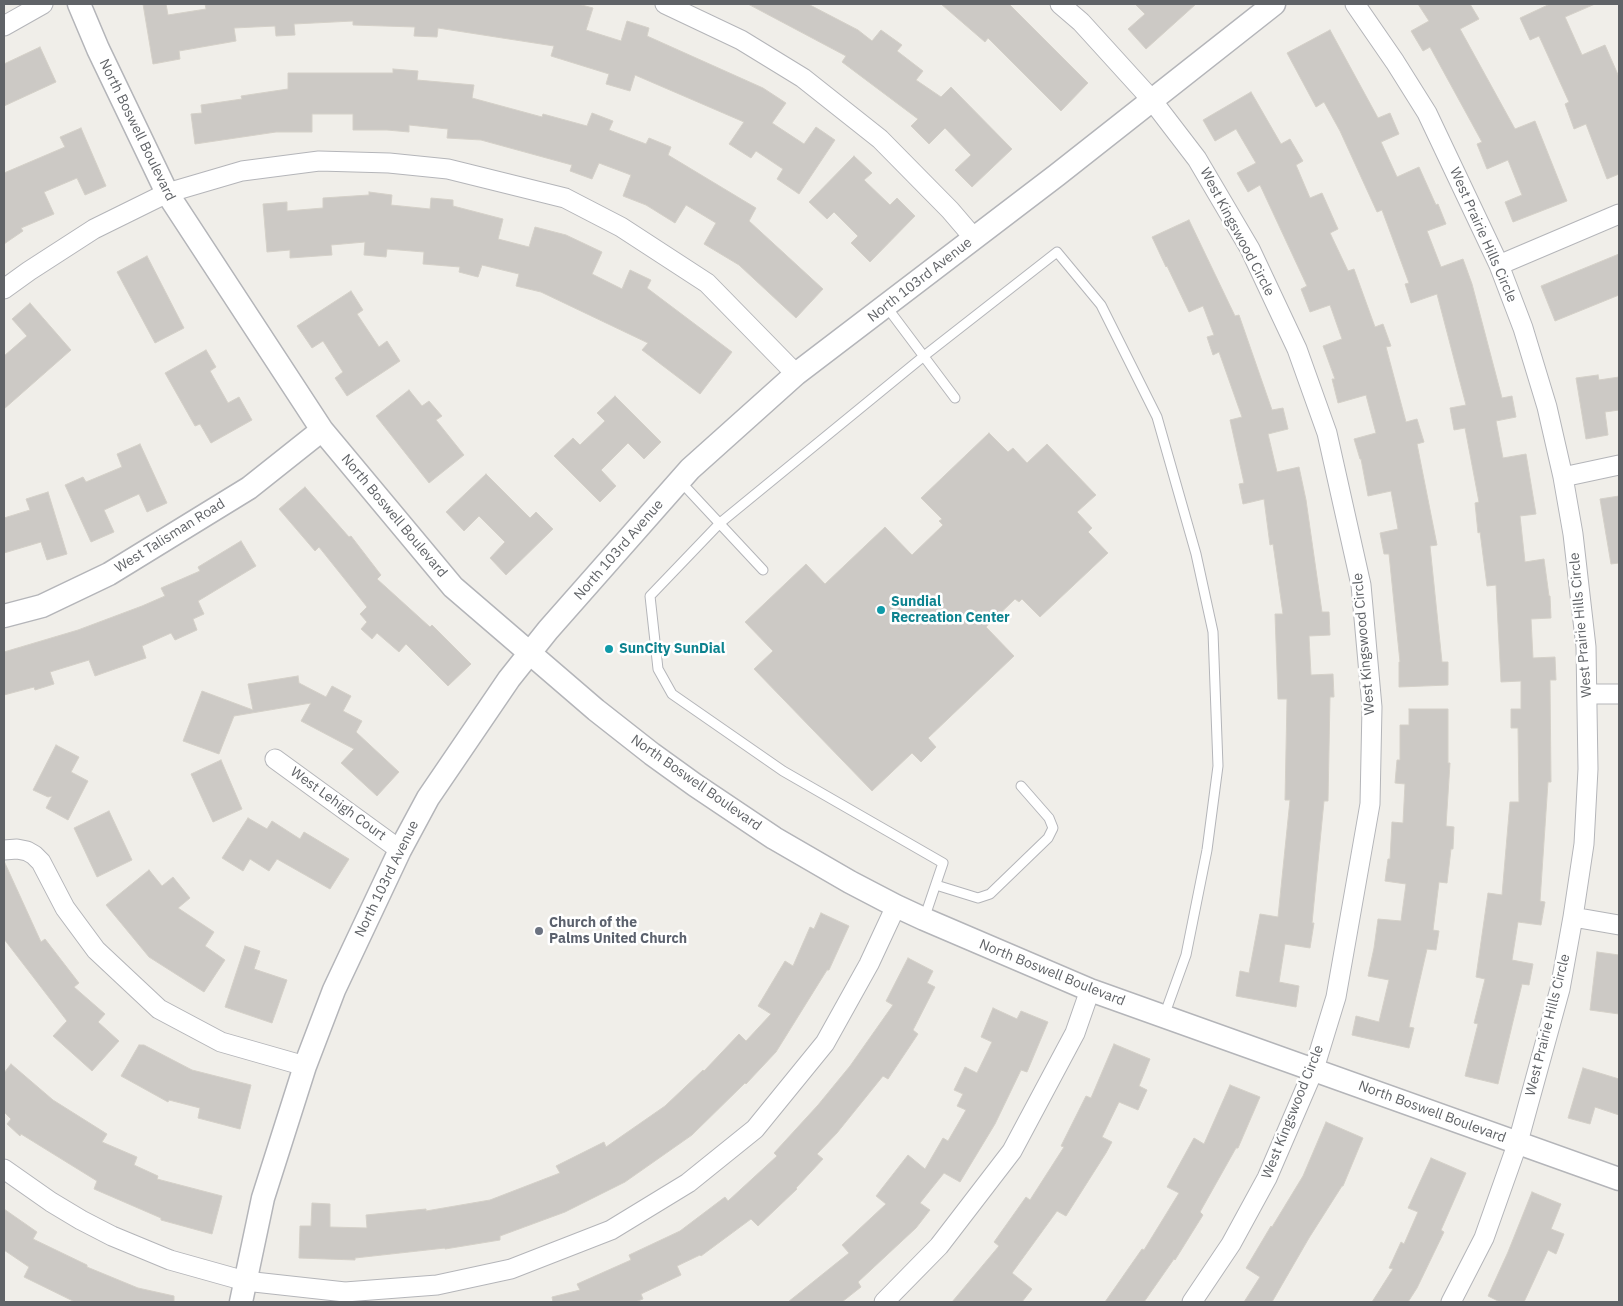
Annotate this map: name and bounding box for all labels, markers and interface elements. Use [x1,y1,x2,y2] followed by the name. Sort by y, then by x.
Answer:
[95,56,179,204] street label: North Boswell Boulevard
[1196,165,1278,299] street label: West Kingswood Circle
[1446,165,1520,305] street label: West Prairie Hills Circle
[865,234,975,326] street label: North 103rd Avenue
[338,451,450,581] street label: North Boswell Boulevard
[112,495,228,577] street label: West Talisman Road
[571,496,667,604] street label: North 103rd Avenue
[1566,552,1596,698] street label: West Prairie Hills Circle
[1349,572,1379,716] street label: West Kingswood Circle
[891,594,1010,626] place label: Sundial Recreation Center
[875,604,887,616] marker: Sundial Recreation Center
[619,641,725,657] place label: SunCity SunDial
[603,643,615,655] marker: SunCity SunDial
[627,731,765,835] street label: North Boswell Boulevard
[287,764,389,844] street label: West Lehigh Court
[351,818,423,940] street label: North 103rd Avenue
[549,915,687,948] place label: Church of the Palms United Church
[533,925,545,937] marker: Church of the Palms United Church
[977,936,1127,1010] street label: North Boswell Boulevard
[1522,952,1574,1098] street label: West Prairie Hills Circle
[1258,1043,1328,1181] street label: West Kingswood Circle
[1356,1077,1508,1147] street label: North Boswell Boulevard

